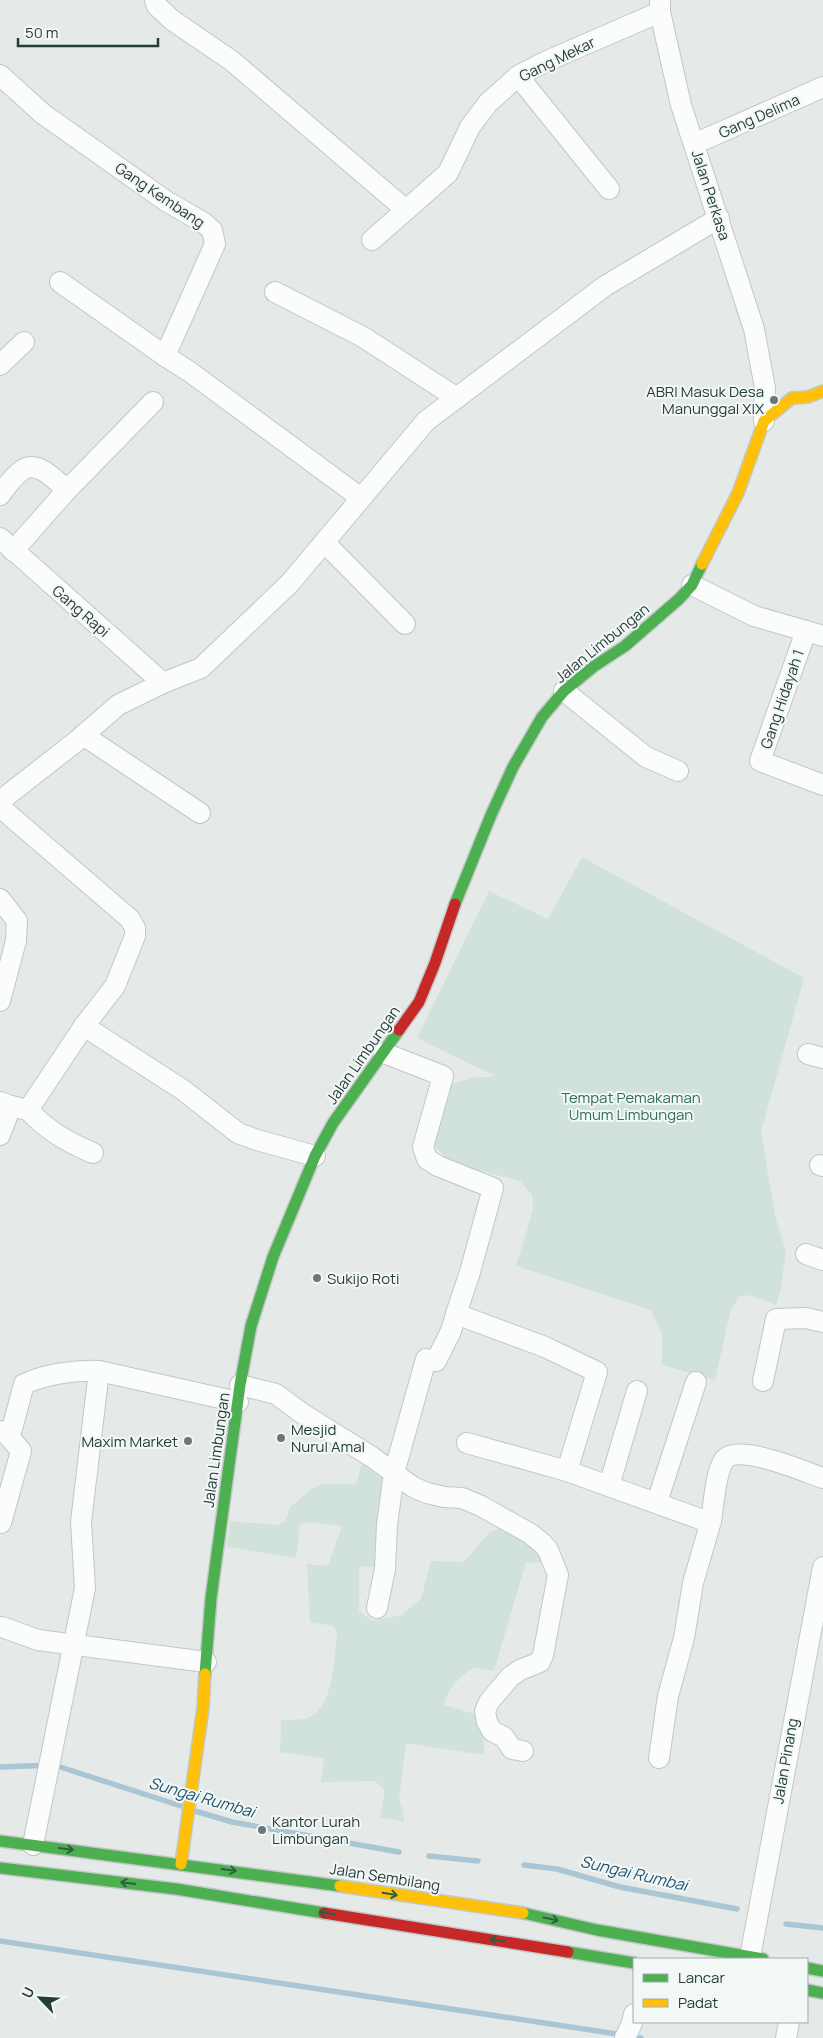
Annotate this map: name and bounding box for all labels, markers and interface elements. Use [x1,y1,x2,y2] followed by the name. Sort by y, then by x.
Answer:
[18,15,158,47] scale bar
[25,22,59,43] text: 50 m
[515,31,599,86] street label: Gang Mekar
[715,89,803,143] street label: Gang Delima
[686,147,736,243] street label: Jalan Perkasa
[111,157,209,233] street label: Gang Kembang
[646,381,764,419] place label: ABRI Masuk Desa Manunggal XIX
[768,394,780,406] marker: ABRI Masuk Desa Manunggal XIX
[48,580,114,642] street label: Gang Rapi
[550,598,654,688] street label: Jalan Limbungan
[755,646,809,752] street label: Gang Hidayah 1
[321,1002,405,1108] street label: Jalan Limbungan
[561,1087,701,1125] park label: Tempat Pemakaman Umum Limbungan
[327,1268,400,1289] place label: Sukijo Roti
[311,1272,323,1284] marker: Sukijo Roti
[198,1391,234,1509] street label: Jalan Limbungan
[291,1419,365,1457] place label: Mesjid Nurul Amal
[82,1431,178,1452] place label: Maxim Market
[275,1432,287,1444] marker: Mesjid Nurul Amal
[182,1435,194,1447] marker: Maxim Market
[767,1717,803,1805] street label: Jalan Pinang
[146,1771,260,1823] water label: Sungai Rumbai
[272,1811,360,1849] place label: Kantor Lurah Limbungan
[256,1824,268,1836] marker: Kantor Lurah Limbungan
[57,1844,73,1854] one-way arrow
[578,1850,692,1897] water label: Sungai Rumbai
[328,1858,442,1896] street label: Jalan Sembilang
[221,1865,237,1875] one-way arrow
[120,1878,136,1888] one-way arrow
[382,1889,398,1899] one-way arrow
[319,1907,335,1917] one-way arrow
[542,1915,558,1924] one-way arrow
[490,1934,506,1944] one-way arrow
[633,1958,808,2023] legend
[678,1967,725,1988] text: Lancar
[15,1973,65,2023] north arrow
[17,1984,39,2001] text: U
[678,1992,718,2013] text: Padat

